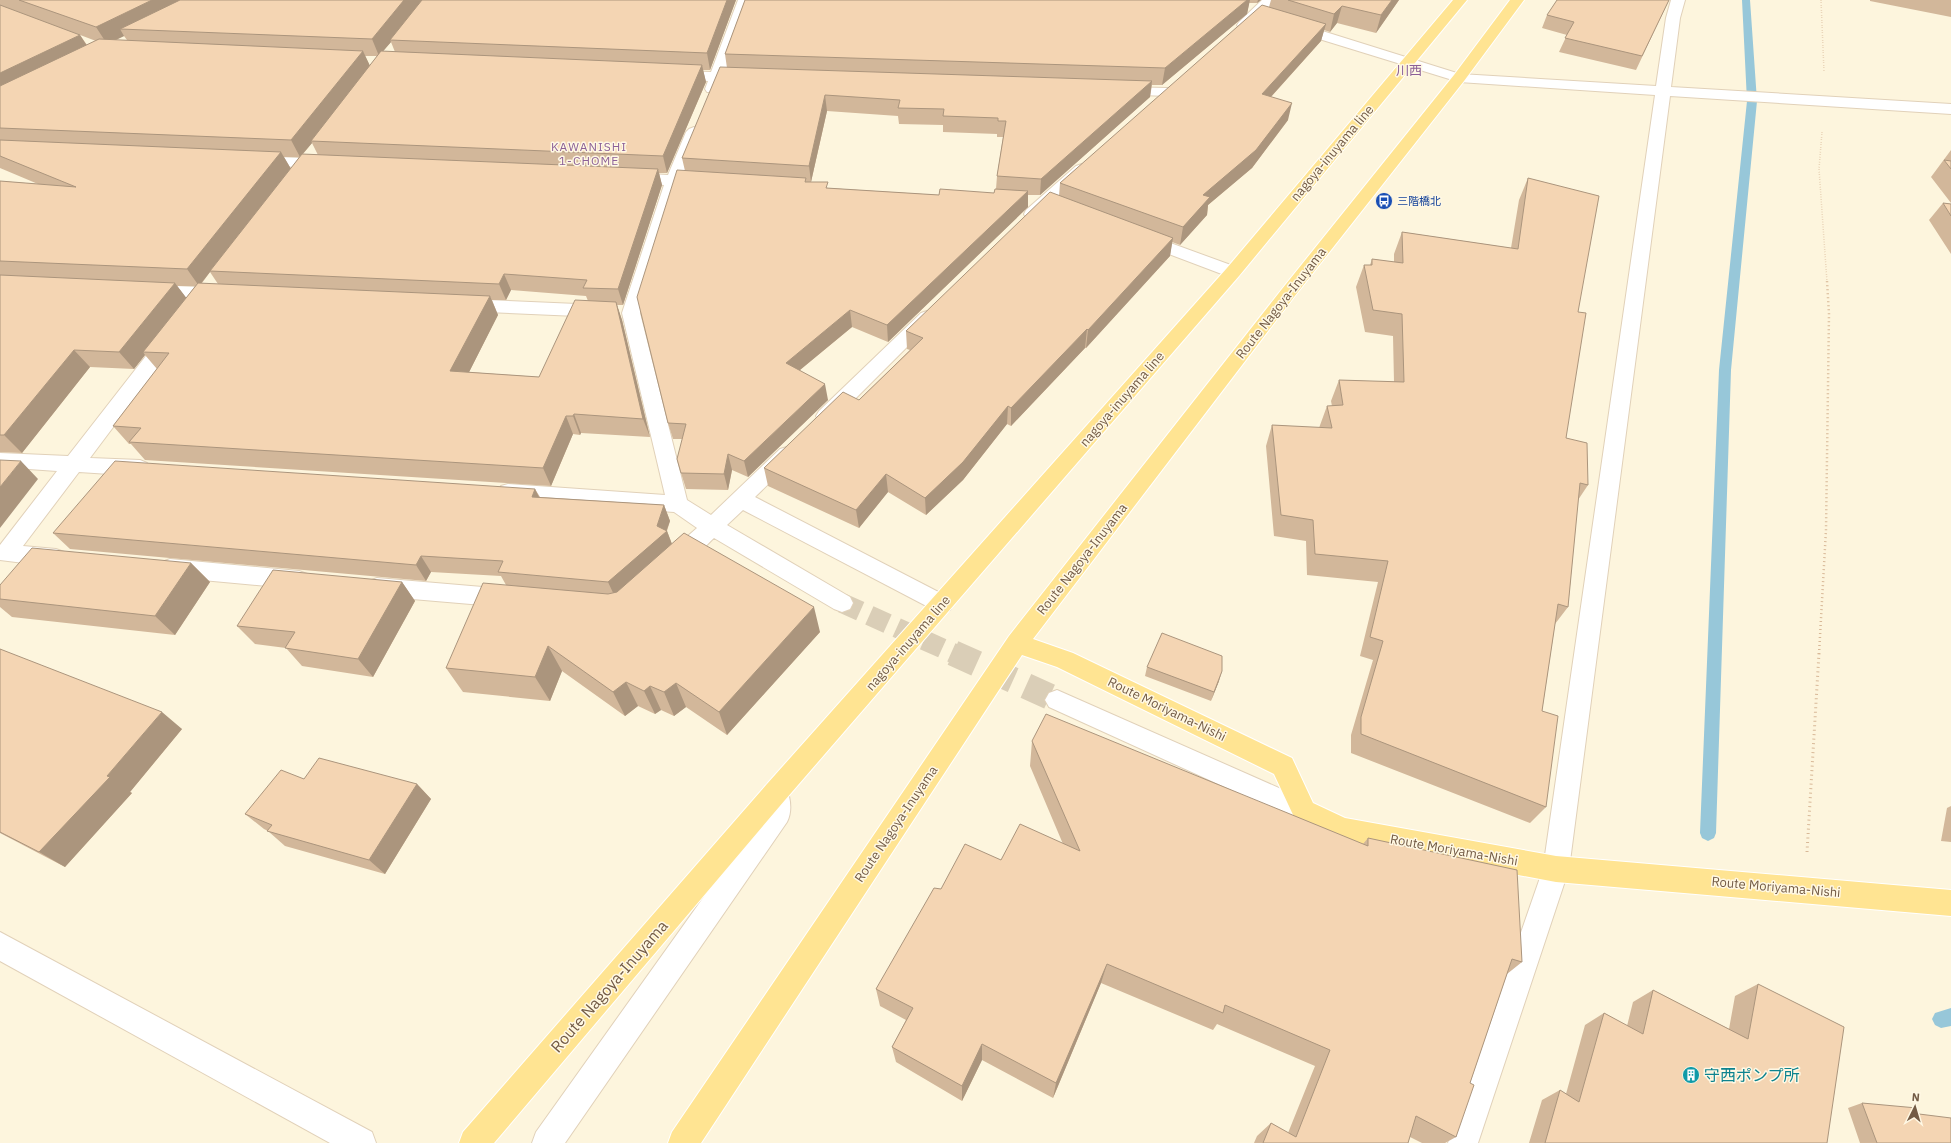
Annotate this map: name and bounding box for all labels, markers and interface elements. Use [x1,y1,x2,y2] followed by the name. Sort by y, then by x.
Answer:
[1396,62,1422,79] district label: 川西
[1287,101,1377,205] street label: nagoya-inuyama line
[551,139,627,168] district label: KAWANISHI 1-CHOME
[1374,191,1394,211] bus stop icon: 三階橋北
[1397,194,1441,208] place label: 三階橋北
[1232,244,1330,362] street label: Route Nagoya-Inuyama
[1076,348,1168,450] street label: nagoya-inuyama line
[1033,500,1131,618] street label: Route Nagoya-Inuyama
[862,592,954,694] street label: nagoya-inuyama line
[1105,673,1229,745] street label: Route Moriyama-Nishi
[851,762,941,886] street label: Route Nagoya-Inuyama
[1389,830,1519,870] street label: Route Moriyama-Nishi
[1711,873,1841,901] street label: Route Moriyama-Nishi
[546,915,672,1056] street label: Route Nagoya-Inuyama
[1681,1065,1701,1085] building icon: 守西ポンプ所
[1704,1065,1800,1085] place label: 守西ポンプ所
[1895,1087,1935,1127] north arrow
[1911,1090,1920,1104] text: N

